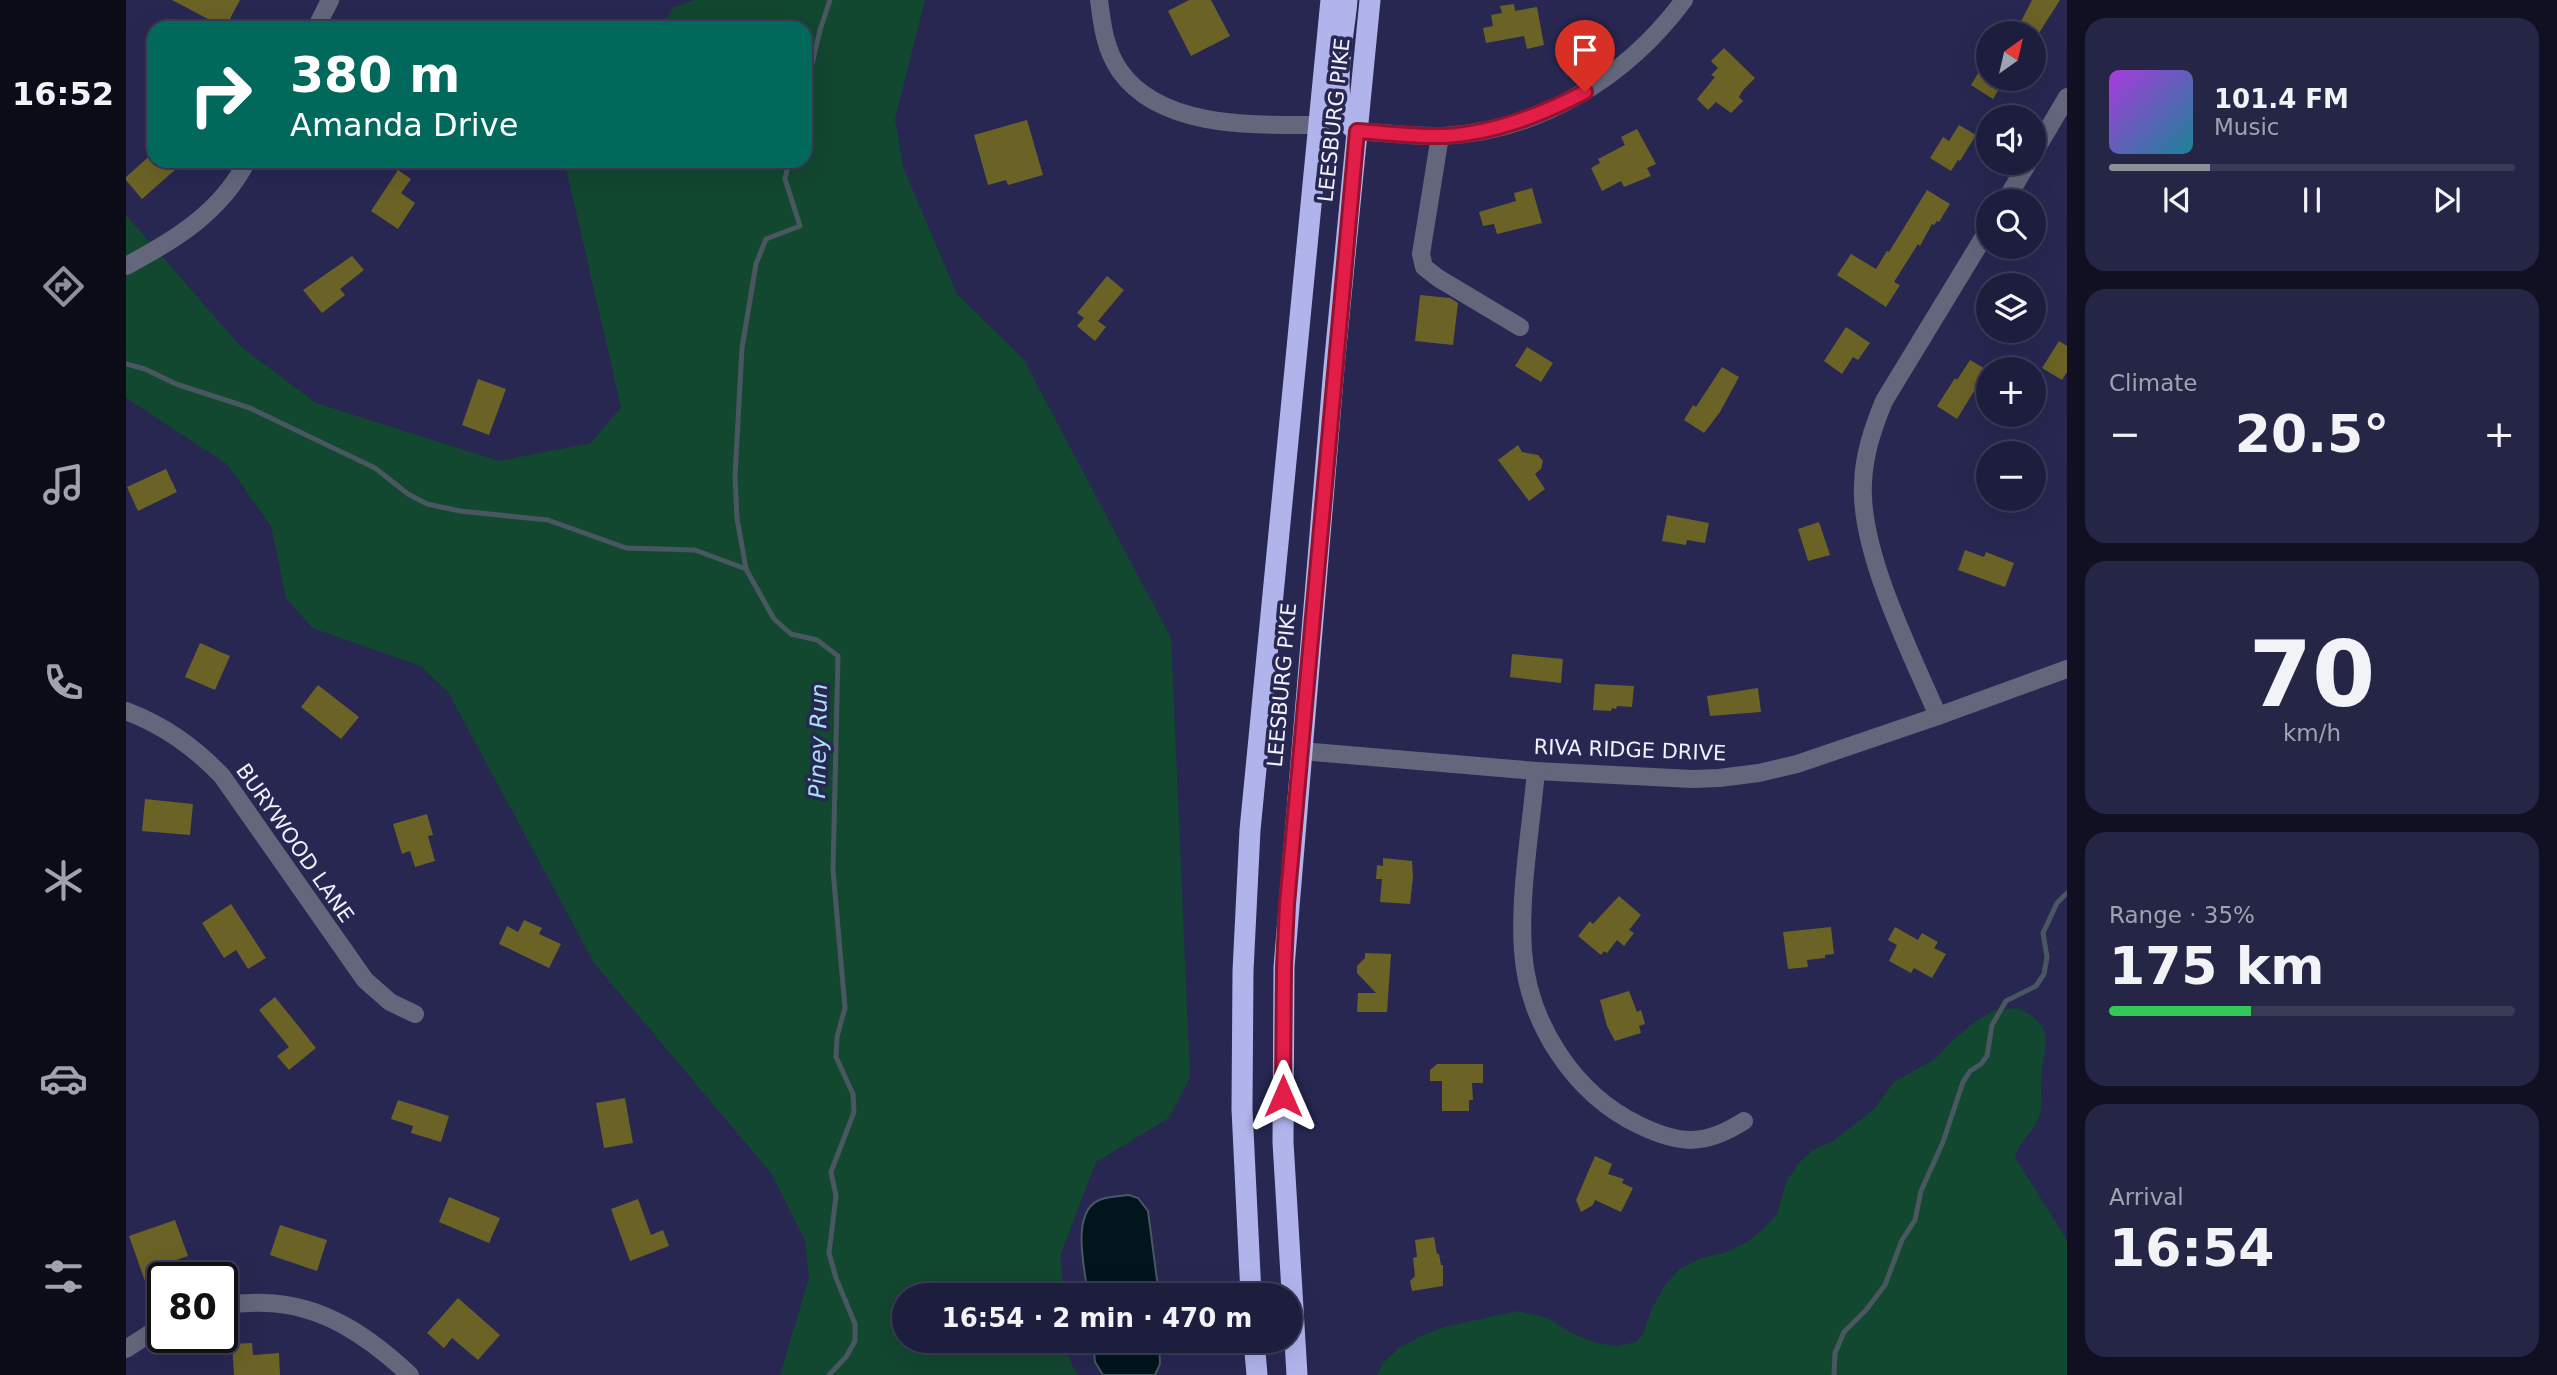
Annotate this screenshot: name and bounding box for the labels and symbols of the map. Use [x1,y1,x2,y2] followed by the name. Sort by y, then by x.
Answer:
[1555,20,1615,92] pin
[1976,21,2046,91] north arrow
[1313,37,1355,203] street label: LEESBURG PIKE
[1263,602,1301,768] street label: LEESBURG PIKE
[804,683,832,799] water label: Piney Run
[1533,735,1727,765] street label: RIVA RIDGE DRIVE
[231,759,359,927] street label: BURYWOOD LANE
[1246,1059,1320,1133] position arrow
[147,1262,238,1353] speed limit sign: 80

